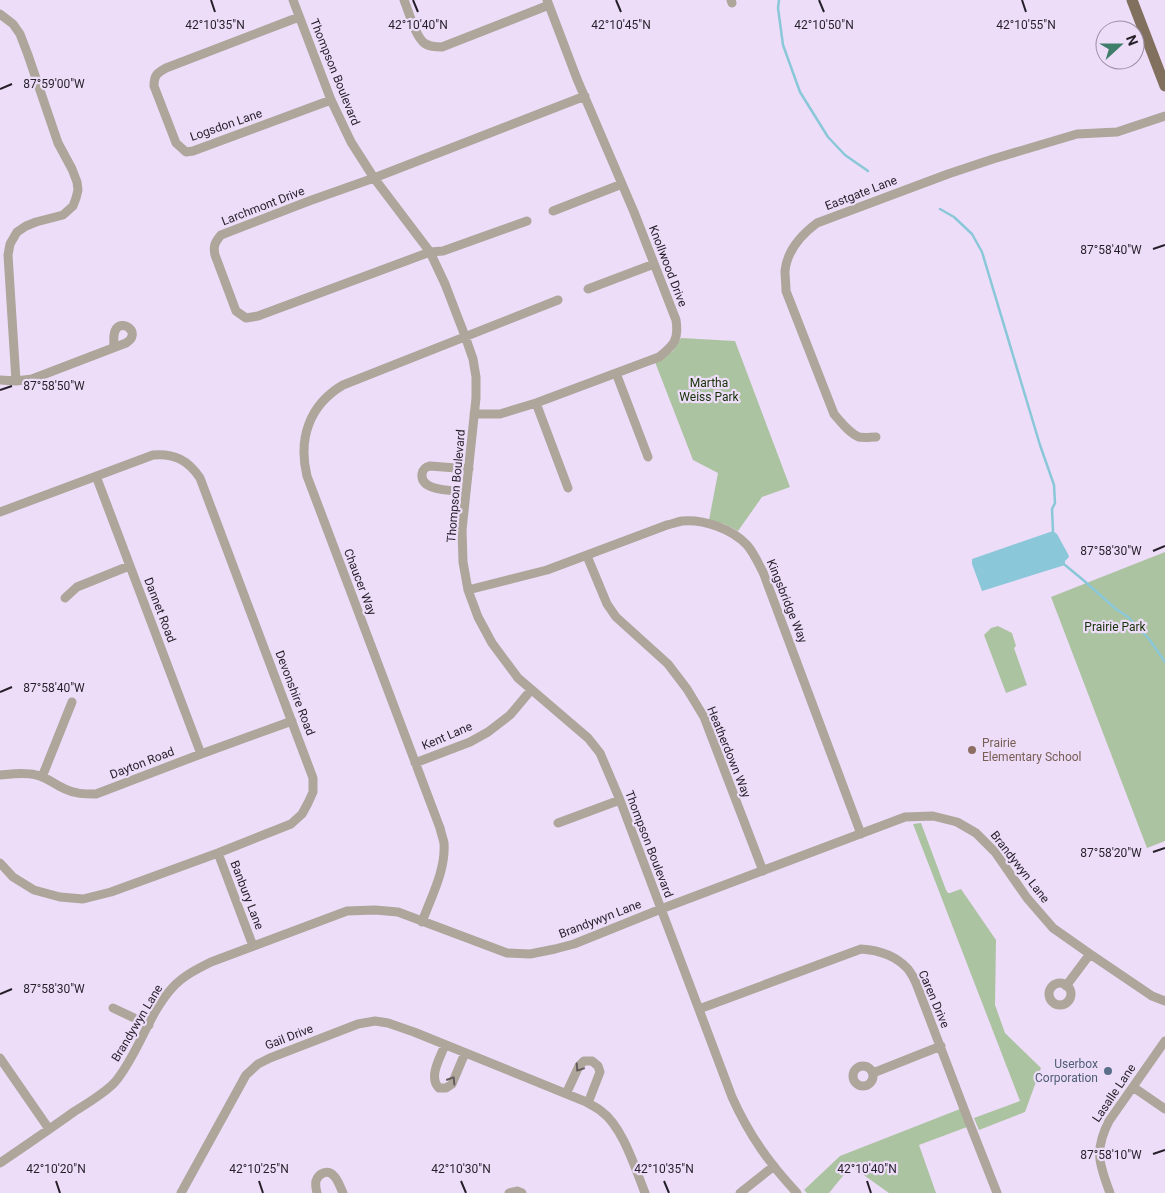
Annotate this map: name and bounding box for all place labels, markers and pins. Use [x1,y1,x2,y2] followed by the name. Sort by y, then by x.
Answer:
[982,736,1082,764] place label: Prairie Elementary School
[966,744,978,756] marker: Prairie Elementary School
[1035,1057,1098,1085] place label: Userbox Corporation
[1102,1065,1114,1077] marker: Userbox Corporation

